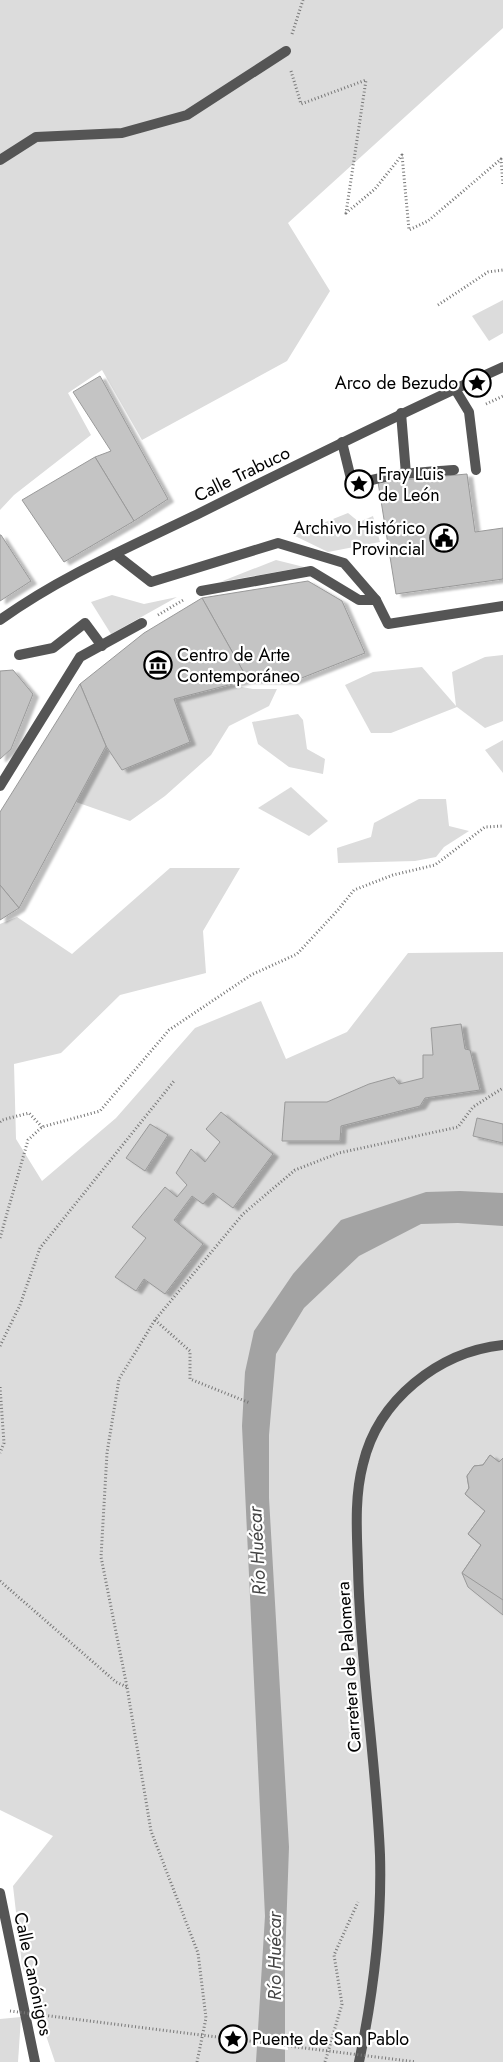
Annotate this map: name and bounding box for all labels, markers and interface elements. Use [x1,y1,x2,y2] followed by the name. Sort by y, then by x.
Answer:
[462,368,492,398] place icon: Arco de Bezudo
[335,370,458,396] place label: Arco de Bezudo
[190,439,295,508] street label: Calle Trabuco
[378,461,444,508] place label: Fray Luis de León
[344,469,374,499] place icon: Fray Luis de León
[293,515,425,562] place label: Archivo Histórico Provincial
[429,523,459,553] public building icon: Archivo Histórico Provincial
[177,642,300,689] place label: Centro de Arte Contemporáneo
[143,650,173,680] museum icon: Centro de Arte Contemporáneo
[241,1504,273,1596] water label: Río Huécar
[330,1581,368,1753] street label: Carretera de Palomera
[7,1910,59,2038] street label: Calle Canónigos
[261,1910,288,2000] water label: Río Huécar
[218,2024,248,2054] place icon: Puente de San Pablo
[252,2026,409,2052] place label: Puente de San Pablo

